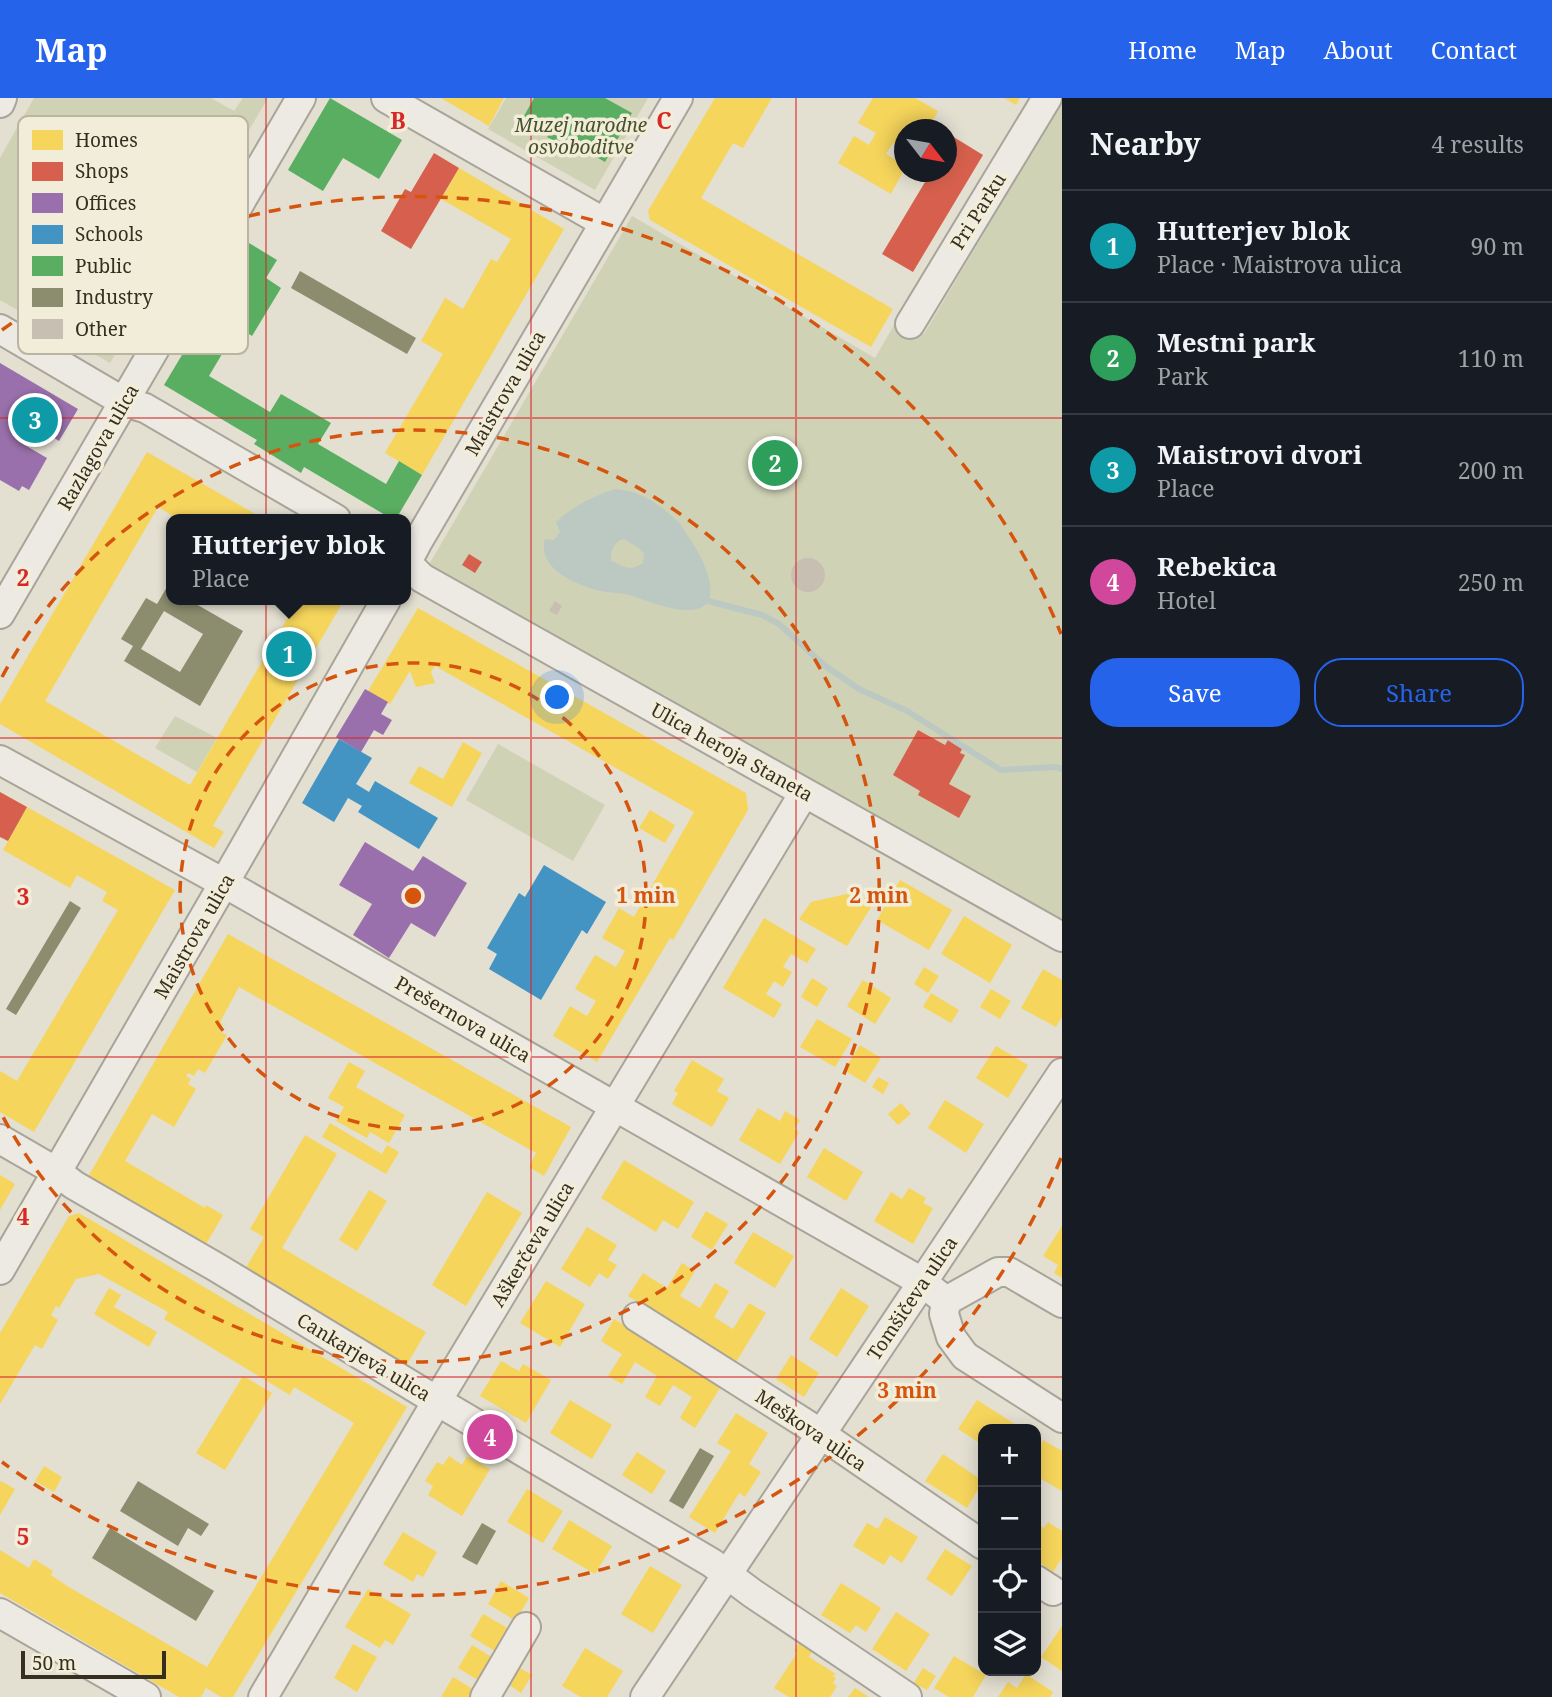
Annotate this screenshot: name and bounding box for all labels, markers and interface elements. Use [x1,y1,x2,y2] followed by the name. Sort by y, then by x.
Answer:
[35,27,108,72] text: Map
[1128,33,1197,66] text: Home
[1235,33,1286,66] text: Map
[1324,33,1393,66] text: About
[1431,33,1517,66] text: Contact
[390,104,406,136] text: B
[656,104,672,136] text: C
[514,112,647,160] park label: Muzej narodne osvoboditve
[18,116,248,354] legend
[894,119,957,182] north arrow
[1090,123,1201,164] text: Nearby
[75,127,138,153] text: Homes
[1431,128,1524,160] text: 4 results
[75,158,129,184] text: Shops
[944,168,1012,254] street label: Pri Parku
[75,190,136,216] text: Offices
[1157,212,1350,248] text: Hutterjev blok
[75,221,143,247] text: Schools
[1107,230,1120,262] text: 1
[1471,230,1524,262] text: 90 m
[1157,248,1402,280] text: Place · Maistrova ulica
[75,253,132,279] text: Public
[75,284,153,310] text: Industry
[75,316,127,342] text: Other
[1157,324,1315,360] text: Mestni park
[459,326,551,460] street label: Maistrova ulica
[1107,342,1120,374] text: 2
[1458,342,1524,374] text: 110 m
[1157,360,1208,392] text: Park
[51,379,145,515] street label: Razlagova ulica
[12,394,58,446] pin: 3
[1157,436,1362,472] text: Maistrovi dvori
[752,437,798,489] pin: 2
[1107,454,1120,486] text: 3
[1458,454,1524,486] text: 200 m
[1157,472,1215,504] text: Place
[166,514,411,605] popup
[192,526,385,562] text: Hutterjev blok
[1157,548,1277,584] text: Rebekica
[17,561,30,593] text: 2
[192,562,250,594] text: Place
[1107,566,1120,598] text: 4
[1458,566,1524,598] text: 250 m
[1157,584,1216,616] text: Hotel
[266,628,312,680] pin: 1
[1090,658,1300,727] button: Save
[1314,658,1524,727] button: Share
[540,680,574,714] your location
[646,697,818,807] street label: Ulica heroja Staneta
[148,869,240,1003] street label: Maistrova ulica
[17,880,30,912] text: 3
[616,881,676,909] text: 1 min
[849,881,909,909] text: 2 min
[401,884,425,908] centre of rings
[391,970,535,1068] street label: Prešernova ulica
[484,1176,580,1312] street label: Aškerčeva ulica
[17,1200,30,1232] text: 4
[861,1231,963,1365] street label: Tomšičeva ulica
[292,1307,436,1407] street label: Cankarjeva ulica
[877,1376,937,1404] text: 3 min
[750,1383,872,1477] street label: Meškova ulica
[467,1411,513,1463] pin: 4
[978,1424,1041,1676] map controls
[978,1424,1041,1487] button: +
[978,1487,1041,1550] button: −
[17,1520,30,1552] text: 5
[978,1550,1041,1613] button: locate
[978,1613,1041,1676] button: layers
[21,1648,166,1680] scale bar
[32,1650,76,1676] text: 50 m

